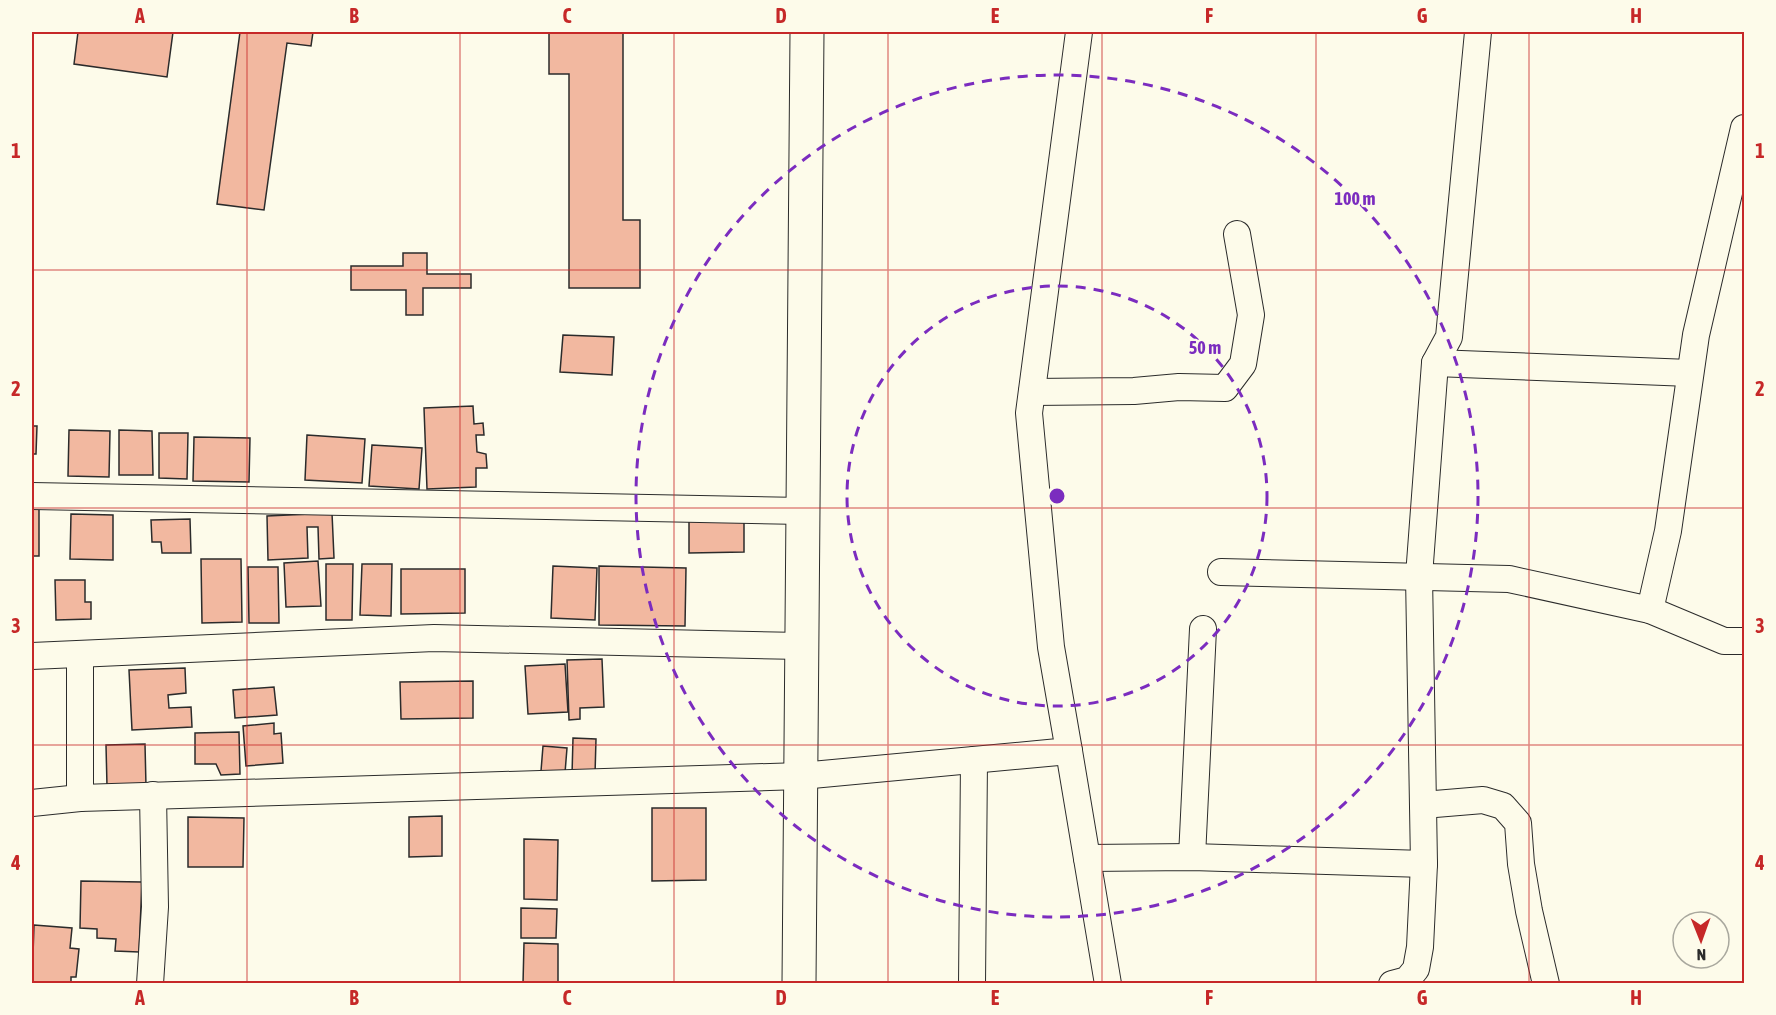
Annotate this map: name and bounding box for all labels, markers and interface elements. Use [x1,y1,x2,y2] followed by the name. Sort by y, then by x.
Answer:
[134,4,145,27] text: A
[349,4,359,27] text: B
[563,4,572,27] text: C
[775,4,787,27] text: D
[991,4,1000,27] text: E
[1205,4,1213,27] text: F
[1417,4,1428,27] text: G
[1630,4,1642,27] text: H
[11,139,21,162] text: 1
[1755,139,1765,162] text: 1
[1335,188,1375,209] text: 100 m
[1189,337,1221,358] text: 50 m
[11,377,21,400] text: 2
[1755,377,1765,400] text: 2
[1047,486,1067,506] centre of rings
[11,614,21,637] text: 3
[1755,614,1765,637] text: 3
[10,851,21,874] text: 4
[1754,851,1765,874] text: 4
[1671,910,1731,970] north arrow
[1696,946,1706,964] text: N
[134,986,145,1009] text: A
[349,986,359,1009] text: B
[563,986,572,1009] text: C
[775,986,787,1009] text: D
[991,986,1000,1009] text: E
[1205,986,1213,1009] text: F
[1417,986,1428,1009] text: G
[1630,986,1642,1009] text: H

